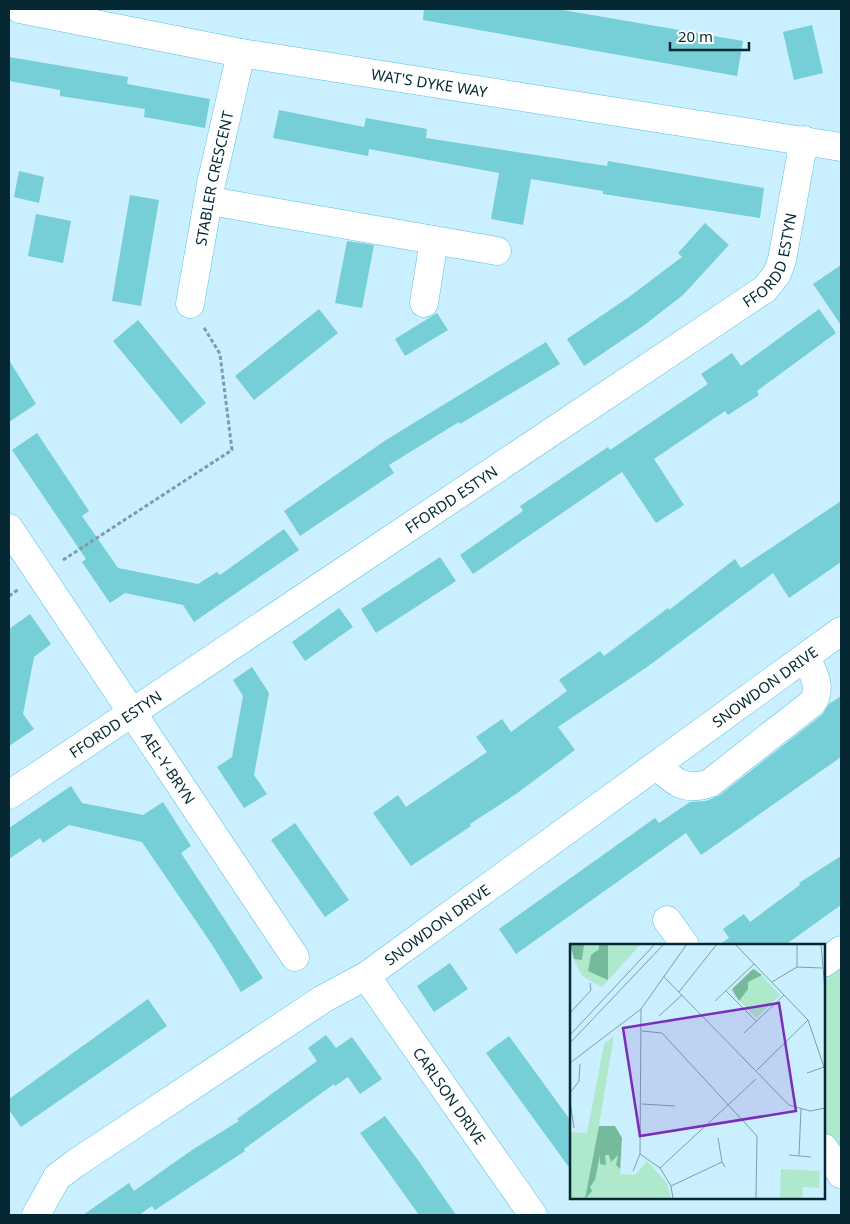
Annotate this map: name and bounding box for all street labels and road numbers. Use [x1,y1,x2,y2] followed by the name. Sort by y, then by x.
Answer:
[370,64,489,102] street label: WAT'S DYKE WAY
[190,108,238,247] street label: STABLER CRESCENT
[738,211,800,311] street label: FFORDD ESTYN
[401,461,501,537] street label: FFORDD ESTYN
[708,641,821,732] street label: SNOWDON DRIVE
[65,686,166,762] street label: FFORDD ESTYN
[137,728,200,808] street label: AEL-Y-BRYN
[380,879,494,970] street label: SNOWDON DRIVE
[409,1043,491,1148] street label: CARLSON DRIVE

